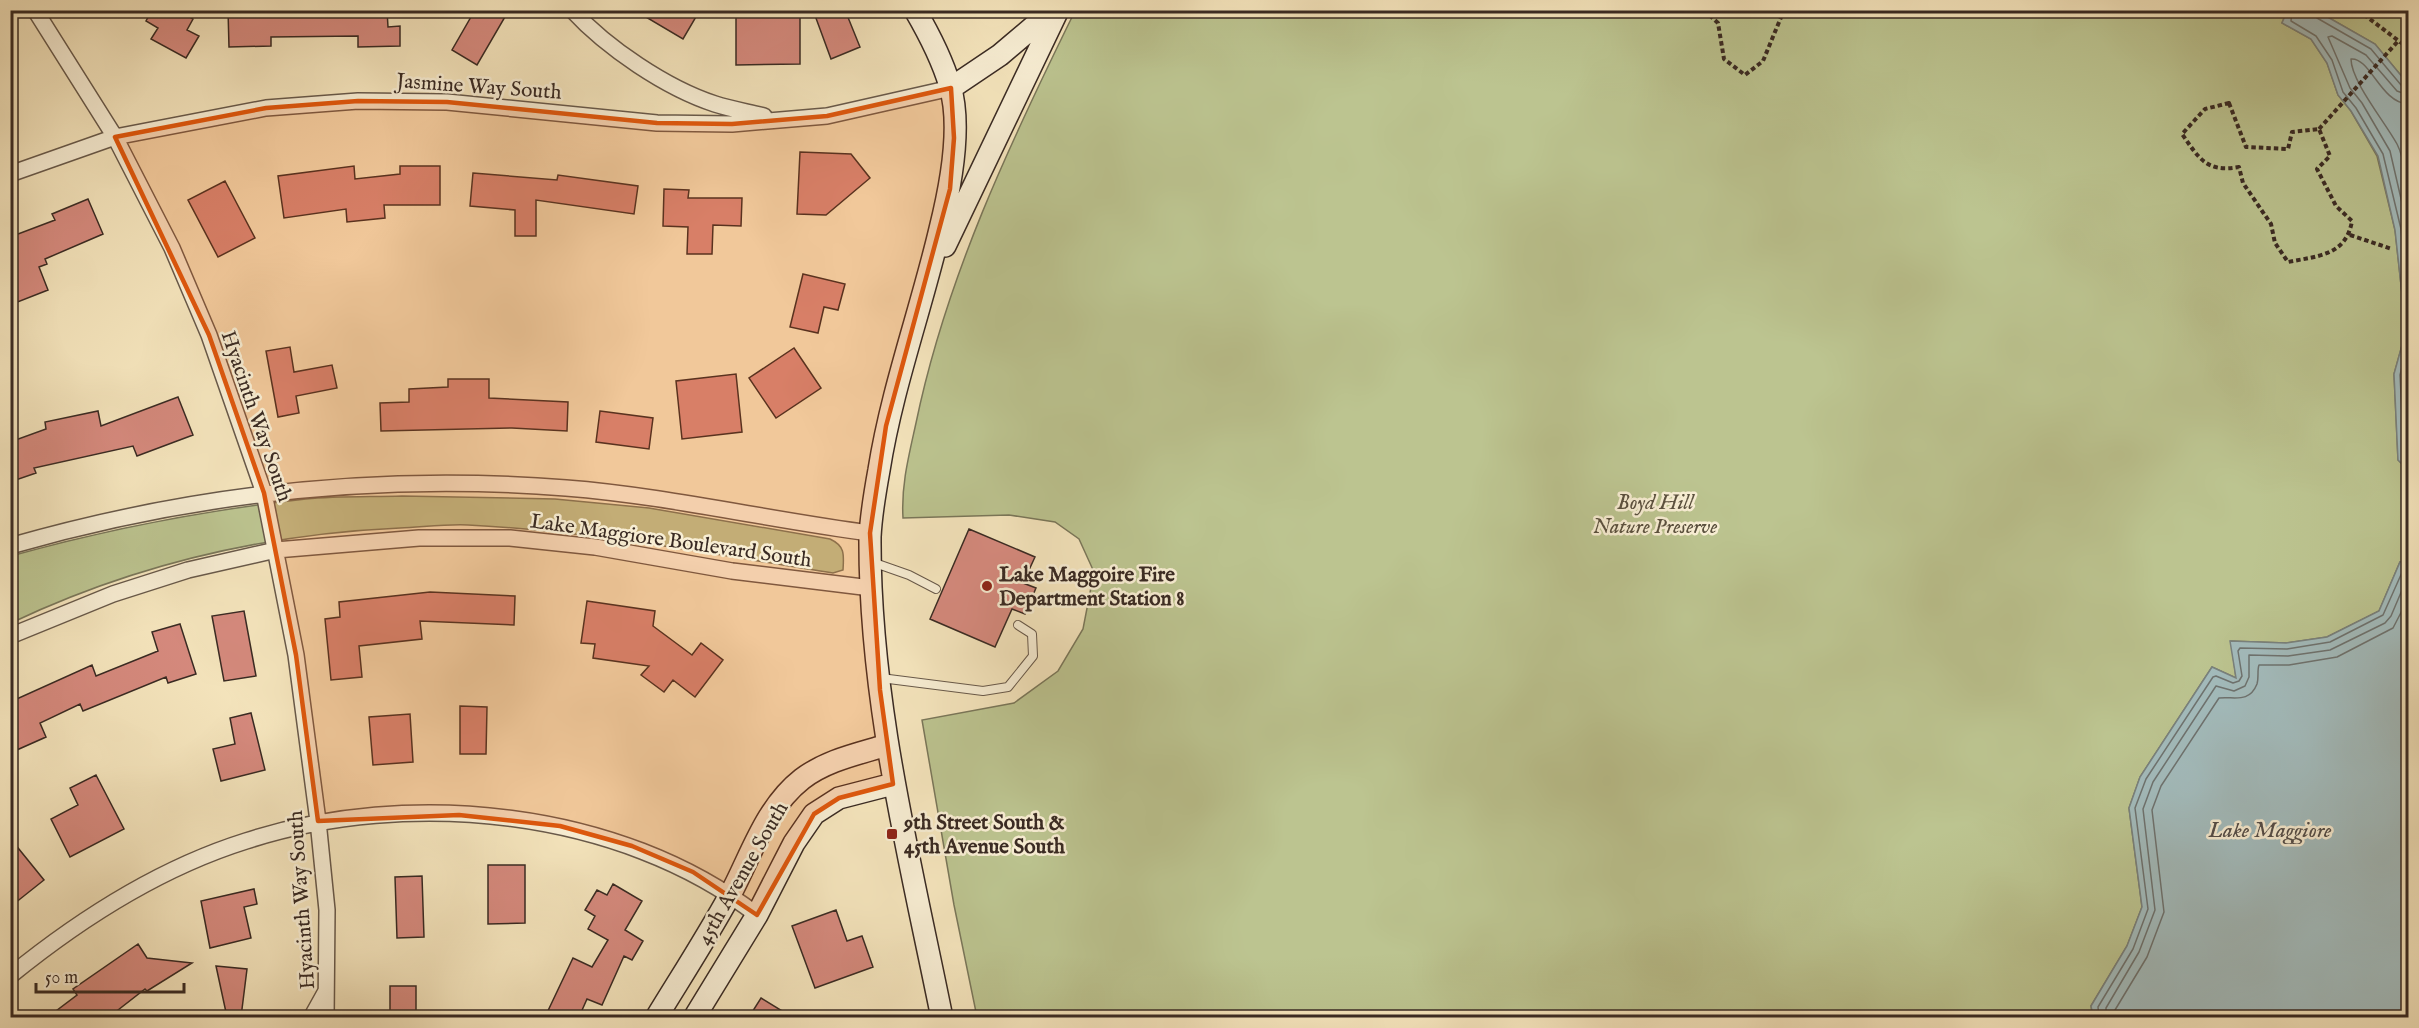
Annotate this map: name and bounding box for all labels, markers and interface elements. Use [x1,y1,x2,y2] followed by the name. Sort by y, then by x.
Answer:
[393,68,562,107] street label: Jasmine Way South
[214,327,298,506] street label: Hyacinth Way South
[1593,490,1717,541] park label: Boyd Hill Nature Preserve
[528,508,813,575] street label: Lake Maggiore Boulevard South
[999,562,1185,613] place label: Lake Maggoire Fire Department Station 8
[980,579,994,593] marker: Lake Maggoire Fire Department Station 8
[691,797,795,950] street label: 45th Avenue South
[283,809,322,990] street label: Hyacinth Way South
[903,810,1066,861] place label: 9th Street South & 45th Avenue South
[2208,817,2332,845] water label: Lake Maggiore
[885,827,899,841] marker: 9th Street South & 45th Avenue South
[36,956,184,994] scale bar
[45,967,78,990] text: 50 m

